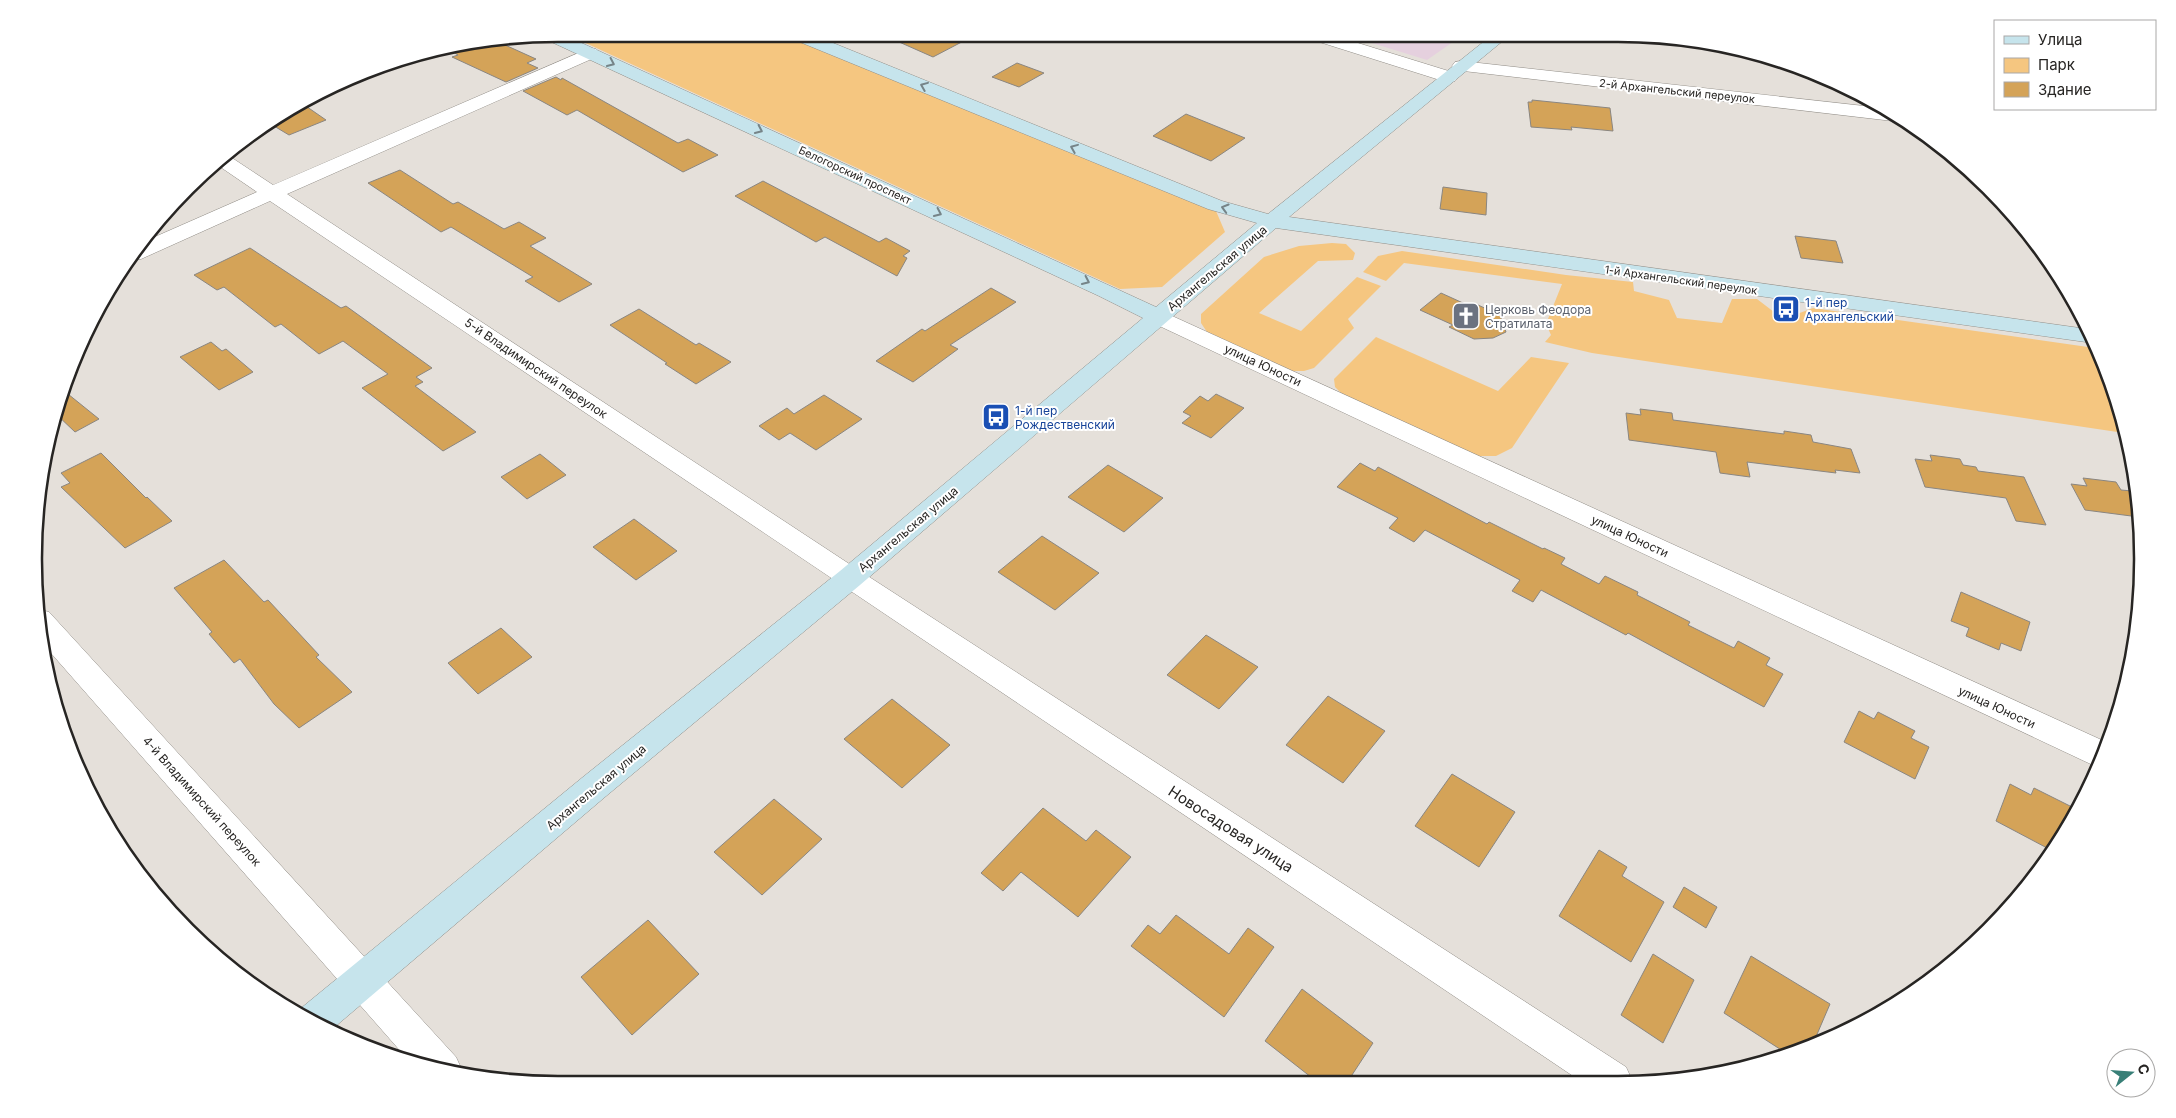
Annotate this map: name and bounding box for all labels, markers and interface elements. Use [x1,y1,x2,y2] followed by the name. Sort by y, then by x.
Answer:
[1994,20,2156,110] legend
[2038,30,2082,49] text: Улица
[2038,55,2075,74] text: Парк
[606,56,615,67] one-way arrow
[1599,76,1756,106] street label: 2-й Архангельский переулок
[2038,80,2092,99] text: Здание
[920,82,929,93] one-way arrow
[754,124,763,135] one-way arrow
[796,143,914,208] street label: Белогорский проспект
[1070,143,1079,154] one-way arrow
[1221,203,1229,214] one-way arrow
[933,207,942,217] one-way arrow
[1164,222,1270,314] street label: Архангельская улица
[1604,262,1758,298] street label: 1-й Архангельский переулок
[1081,275,1090,285] one-way arrow
[1771,294,1801,324] bus stop icon: 1-й пер Архангельский
[1805,295,1894,324] place label: 1-й пер Архангельский
[1451,301,1481,331] church icon: Церковь Феодора Стратилата
[1485,302,1591,331] place label: Церковь Феодора Стратилата
[462,315,611,422] street label: 5-й Владимирский переулок
[1222,341,1304,389] street label: улица Юности
[981,402,1011,432] bus stop icon: 1-й пер Рождественский
[1015,403,1115,432] place label: 1-й пер Рождественский
[855,483,961,575] street label: Архангельская улица
[1589,512,1671,560] street label: улица Юности
[1956,683,2038,731] street label: улица Юности
[140,733,265,869] street label: 4-й Владимирский переулок
[543,741,649,833] street label: Архангельская улица
[1165,781,1297,877] street label: Новосадовая улица
[2106,1048,2156,1098] north arrow
[2134,1062,2154,1076] text: С

